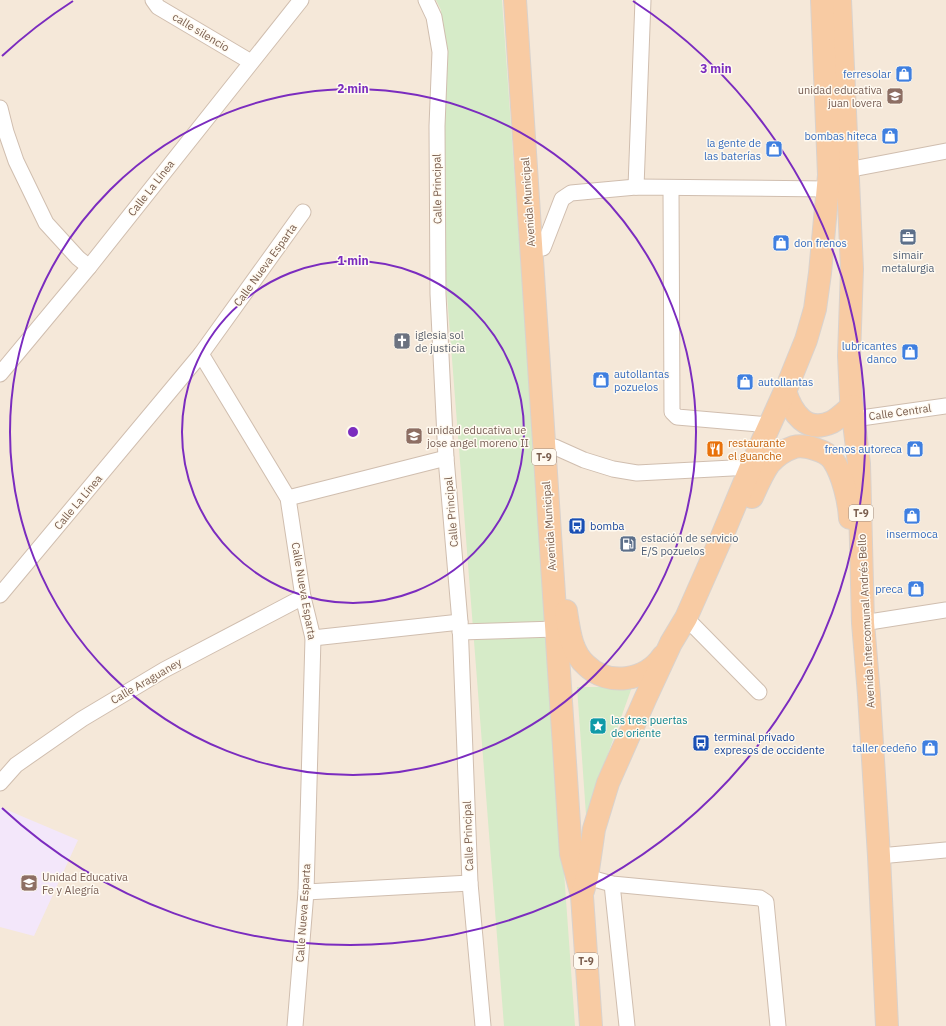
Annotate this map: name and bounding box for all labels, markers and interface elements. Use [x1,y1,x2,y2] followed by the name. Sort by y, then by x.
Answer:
[170,10,232,54] street label: calle silencio
[700,61,732,76] text: 3 min
[894,64,914,84] shop icon: ferresolar
[843,67,891,81] place label: ferresolar
[337,81,369,96] text: 2 min
[798,83,882,110] place label: unidad educativa juan lovera
[885,86,905,106] school or university icon: unidad educativa juan lovera
[880,126,900,146] shop icon: bombas hiteca
[804,129,877,143] place label: bombas hiteca
[704,136,761,163] place label: la gente de las baterías
[764,139,784,159] shop icon: la gente de las baterías
[429,154,445,224] street label: Calle Principal
[125,157,177,219] street label: Calle La Línea
[518,157,538,247] street label: Avenida Municipal
[230,221,300,309] street label: Calle Nueva Esparta
[898,227,918,247] office icon: simair metalurgia
[771,233,791,253] shop icon: don frenos
[794,236,847,250] place label: don frenos
[882,248,935,275] place label: simair metalurgia
[337,253,369,268] text: 1 min
[415,328,465,355] place label: iglesia sol de justicia
[392,331,412,351] church icon: iglesia sol de justicia
[842,339,897,366] place label: lubricantes danco
[900,342,920,362] shop icon: lubricantes danco
[614,367,669,394] place label: autollantas pozuelos
[591,370,611,390] shop icon: autollantas pozuelos
[735,372,755,392] shop icon: autollantas
[758,375,813,389] place label: autollantas
[868,401,932,423] street label: Calle Central
[427,423,529,450] place label: unidad educativa ue jose angel moreno II
[346,425,360,439] centre of rings
[404,426,424,446] school or university icon: unidad educativa ue jose angel moreno II
[728,436,785,463] place label: restaurante el guanche
[705,439,725,459] restaurant icon: restaurante el guanche
[905,439,925,459] shop icon: frenos autoreca
[825,442,902,456] place label: frenos autoreca
[532,449,556,465] road number: T-9
[51,471,105,532] street label: Calle La Línea
[441,476,461,548] street label: Calle Principal
[539,481,559,571] street label: Avenida Municipal
[849,505,873,521] road number: T-9
[902,506,922,526] shop icon: insermoca
[567,516,587,536] bus stop icon: bomba
[590,519,625,533] place label: bomba
[886,527,938,541] place label: insermoca
[641,531,739,558] place label: estación de servicio E/S pozuelos
[854,533,878,709] street label: Avenida Intercomunal Andrés Bello
[618,534,638,554] fuel station icon: estación de servicio E/S pozuelos
[289,541,319,641] street label: Calle Nueva Esparta
[906,579,926,599] shop icon: preca
[875,582,903,596] place label: preca
[108,655,184,707] street label: Calle Araguaney
[611,713,688,740] place label: las tres puertas de oriente
[588,716,608,736] place icon: las tres puertas de oriente
[714,730,825,757] place label: terminal privado expresos de occidente
[691,733,711,753] bus stop icon: terminal privado expresos de occidente
[920,738,940,758] shop icon: taller cedeño
[852,741,917,755] place label: taller cedeño
[460,801,476,871] street label: Calle Principal
[293,863,313,963] street label: Calle Nueva Esparta
[42,870,128,897] place label: Unidad Educativa Fe y Alegría
[19,873,39,893] school or university icon: Unidad Educativa Fe y Alegría
[574,953,598,969] road number: T-9

